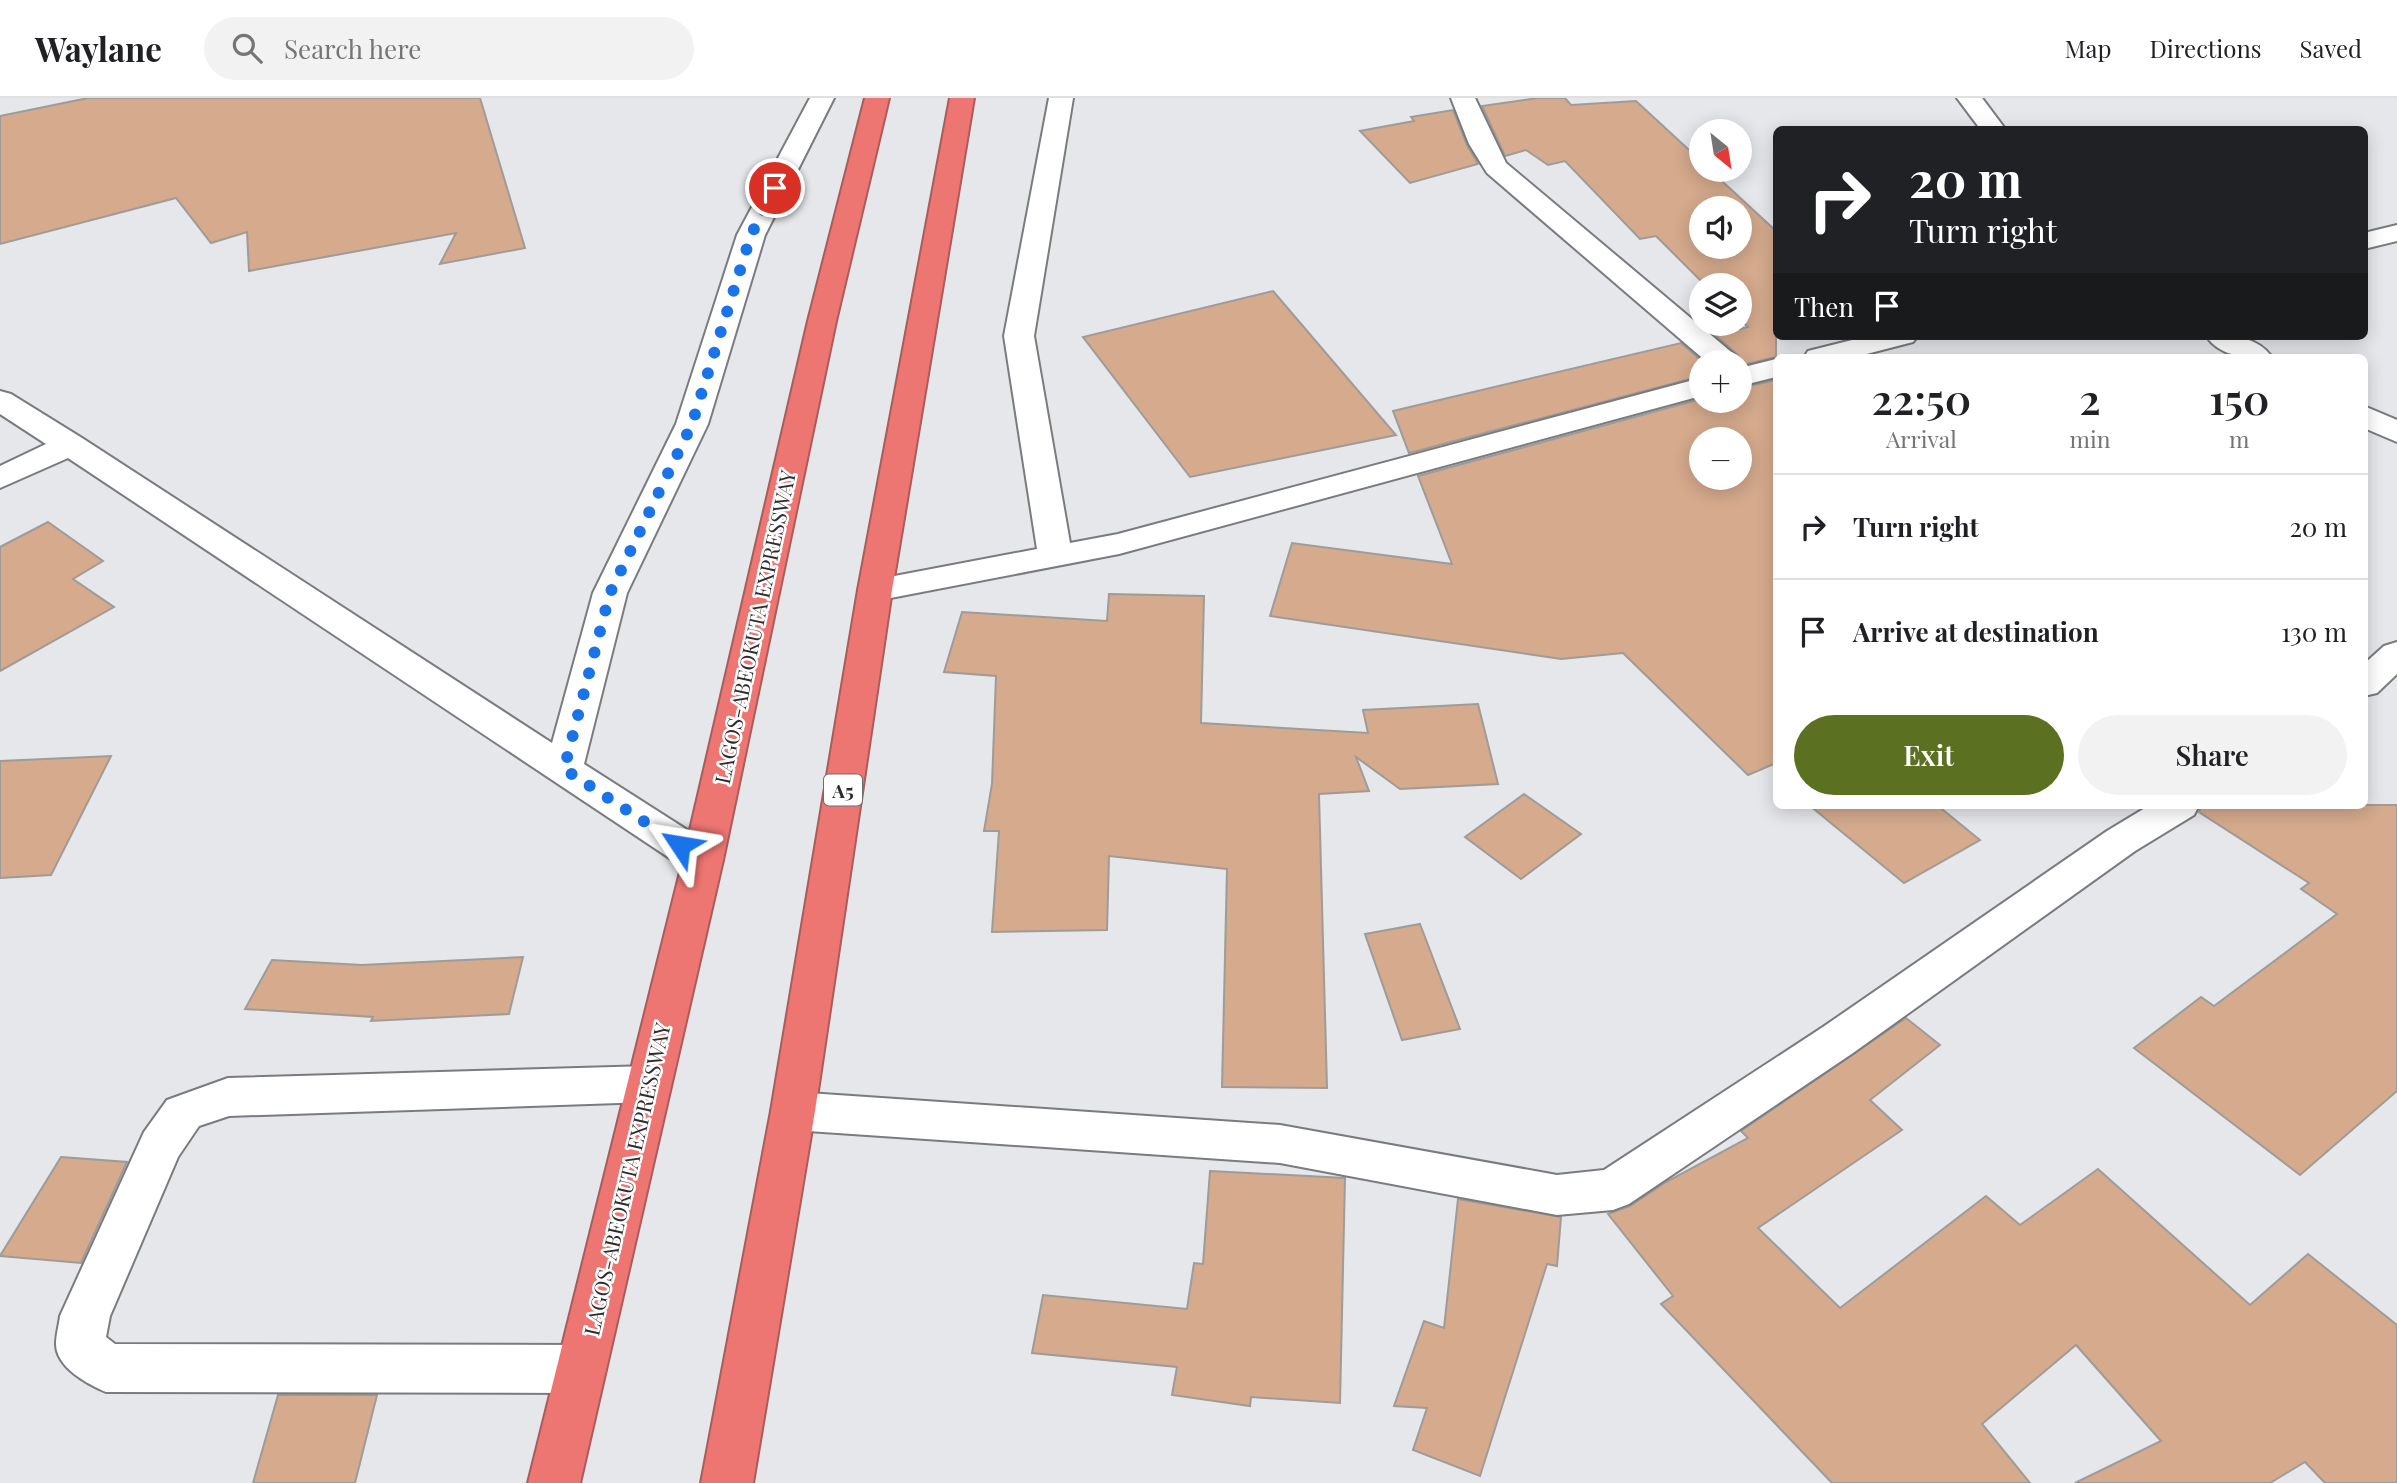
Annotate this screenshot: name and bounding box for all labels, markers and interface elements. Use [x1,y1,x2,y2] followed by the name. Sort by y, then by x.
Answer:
[204,17,694,80] search box
[35,26,162,70] text: Waylane
[228,29,266,67] icon: search
[284,31,421,66] text: Search here
[2065,32,2111,64] text: Map
[2149,32,2262,64] text: Directions
[2300,32,2362,64] text: Saved
[1689,119,1752,182] north arrow
[1689,119,1752,490] map controls
[1909,145,2022,210] text: 20 m
[1794,154,1885,245] icon: right
[745,158,805,218] pin
[756,169,794,207] icon: arrive
[1689,196,1752,259] button: sound
[1909,208,2057,251] text: Turn right
[1689,273,1752,336] button: layers
[1868,287,1906,325] icon: arrive
[1794,289,1854,324] text: Then
[1689,350,1752,413] button: +
[1871,370,1971,426] text: 22:50
[2079,370,2101,426] text: 2
[2209,370,2270,426] text: 150
[1886,423,1957,454] text: Arrival
[2070,423,2111,454] text: min
[2229,423,2249,454] text: m
[1689,427,1752,490] button: −
[707,467,801,786] street label: LAGOS-ABEOKUTA EXPRESSWAY
[1794,508,1832,546] icon: right
[1853,509,1979,544] text: Turn right
[2289,509,2347,544] text: 20 m
[1794,613,1832,651] icon: arrive
[1853,614,2099,649] text: Arrive at destination
[2281,614,2347,649] text: 130 m
[1794,715,2064,795] button: Exit
[2078,715,2347,795] button: Share
[824,775,862,806] road number: A5
[643,808,717,882] position arrow
[576,1019,676,1338] street label: LAGOS-ABEOKUTA EXPRESSWAY

